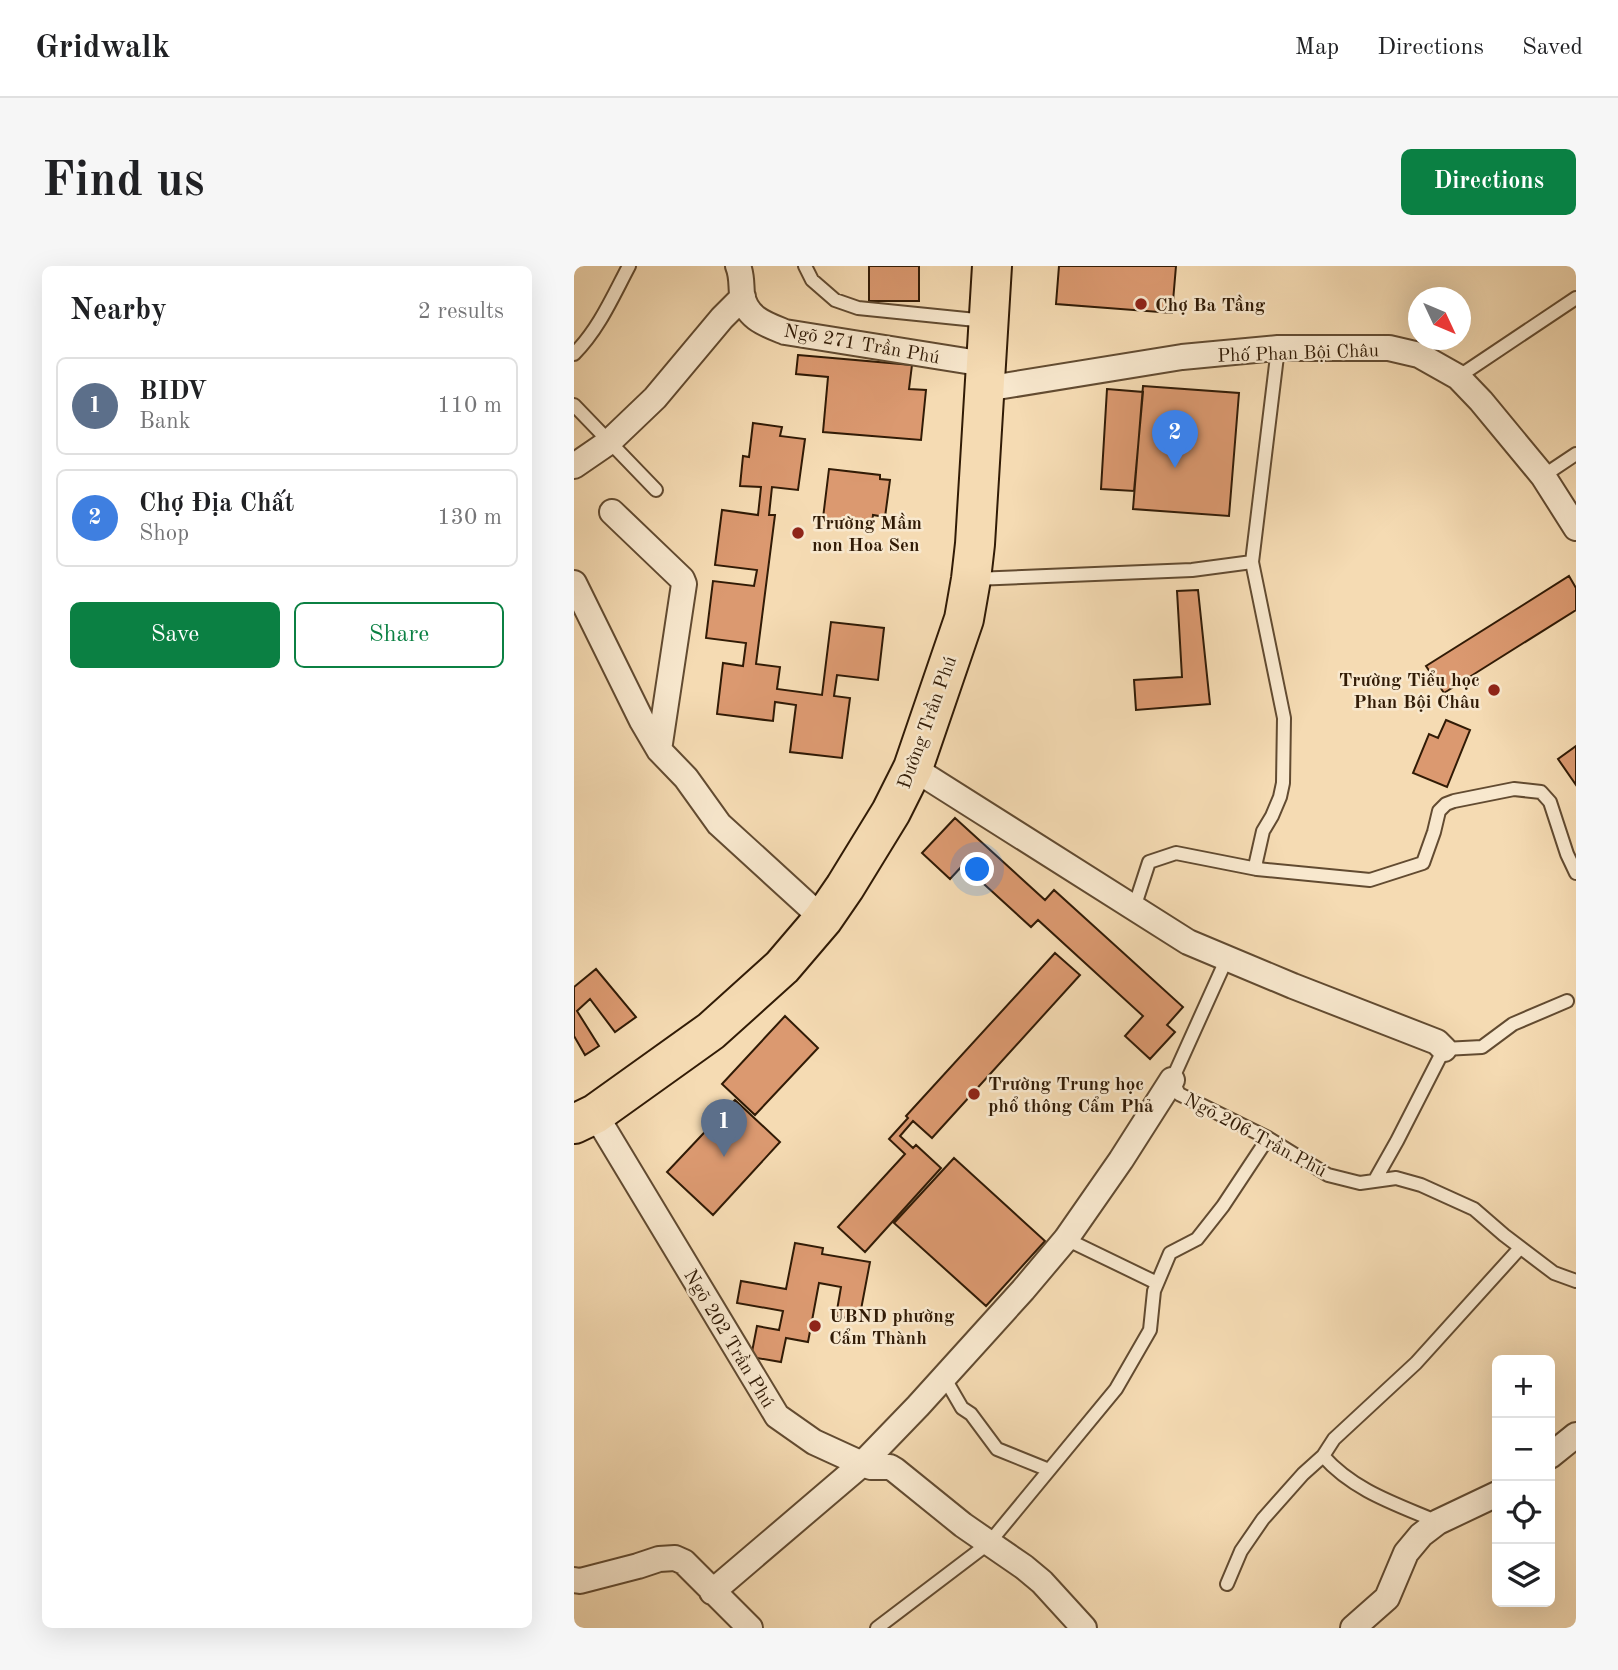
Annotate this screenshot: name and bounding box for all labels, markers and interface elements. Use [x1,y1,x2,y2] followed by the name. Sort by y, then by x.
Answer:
[35,32,170,65] text: Gridwalk
[1295,36,1339,60] text: Map
[1377,36,1484,60] text: Directions
[1522,36,1583,60] text: Saved
[1401,149,1576,215] button: Directions
[42,158,205,207] text: Find us
[1408,287,1471,350] north arrow
[1155,294,1266,316] place label: Chợ Ba Tầng
[70,296,167,326] text: Nearby
[1133,296,1149,312] marker: Chợ Ba Tầng
[418,300,504,323] text: 2 results
[782,319,941,369] street label: Ngõ 271 Trần Phú
[1217,341,1379,367] street label: Phố Phan Bội Châu
[139,379,207,405] text: BIDV
[88,394,102,417] text: 1
[437,394,502,417] text: 110 m
[139,410,191,433] text: Bank
[1152,410,1198,468] pin: 2
[139,491,294,517] text: Chợ Địa Chất
[88,506,102,529] text: 2
[437,506,502,529] text: 130 m
[812,512,922,556] place label: Trường Mầm non Hoa Sen
[139,522,189,545] text: Shop
[790,525,806,541] marker: Trường Mầm non Hoa Sen
[70,602,280,668] button: Save
[294,602,504,668] button: Share
[893,653,961,792] street label: Đường Trần Phú
[1339,670,1480,713] place label: Trường Tiểu học Phan Bội Châu
[1486,682,1502,698] marker: Trường Tiểu học Phan Bội Châu
[960,852,994,886] your location
[988,1076,1154,1117] place label: Trường Trung học phổ thông Cẩm Phả
[966,1086,982,1102] marker: Trường Trung học phổ thông Cẩm Phả
[1181,1088,1330,1182] street label: Ngõ 206 Trần Phú
[701,1099,747,1157] pin: 1
[679,1265,779,1412] street label: Ngõ 202 Trần Phú
[829,1308,955,1349] place label: UBND phường Cẩm Thành
[807,1318,823,1334] marker: UBND phường Cẩm Thành
[1492,1355,1555,1607] map controls
[1492,1355,1555,1418] button: +
[1492,1418,1555,1481] button: −
[1492,1481,1555,1544] button: locate
[1492,1544,1555,1607] button: layers

